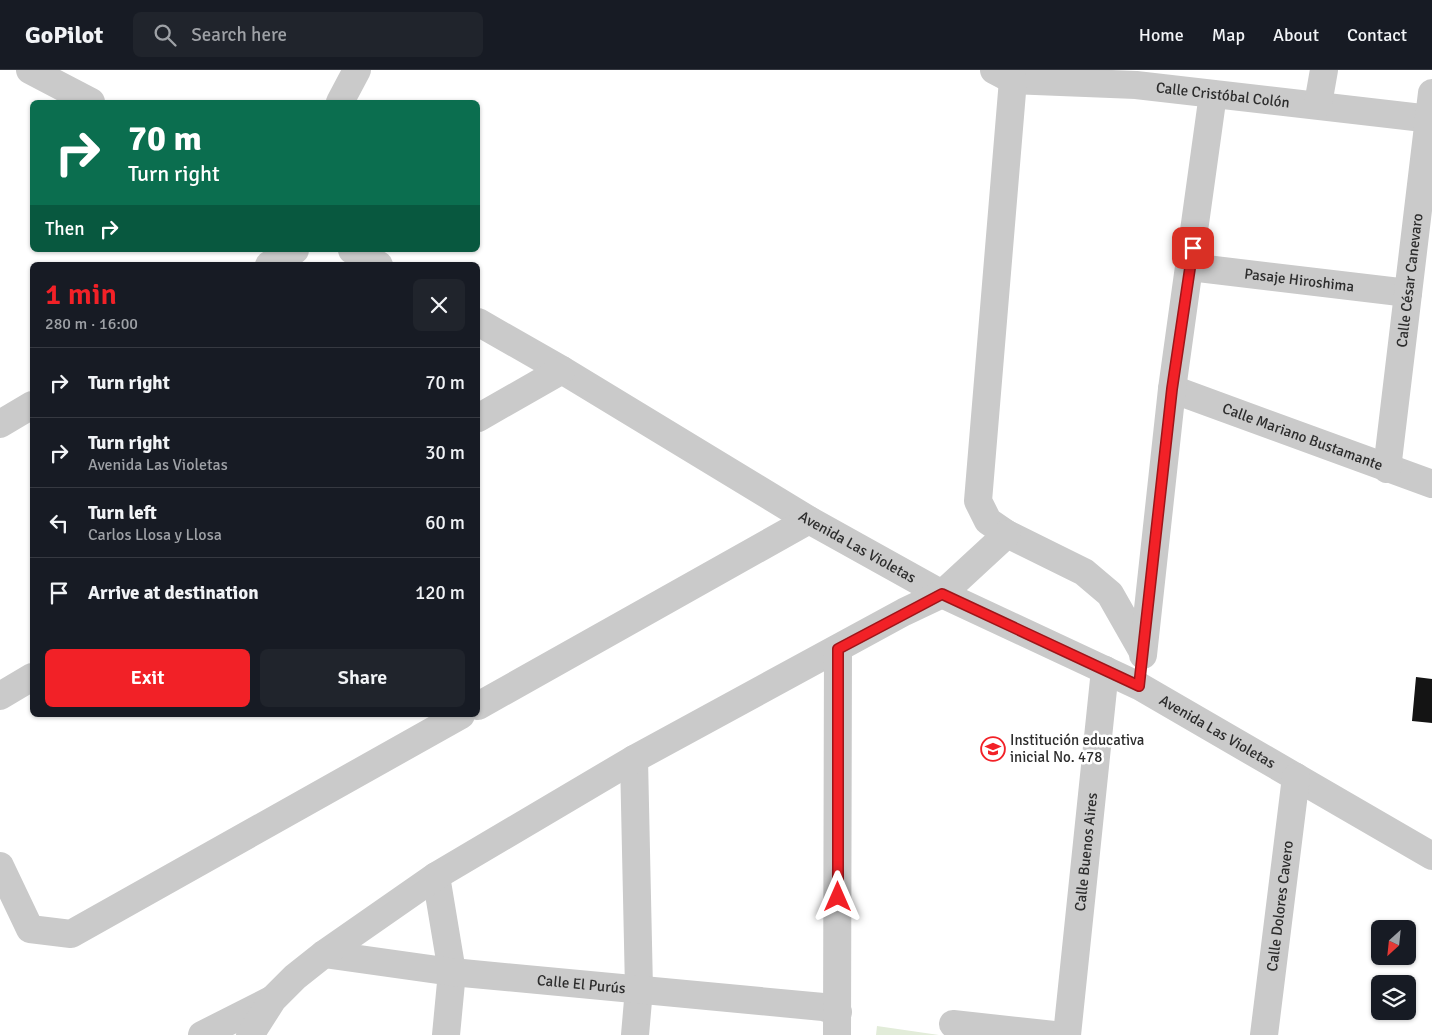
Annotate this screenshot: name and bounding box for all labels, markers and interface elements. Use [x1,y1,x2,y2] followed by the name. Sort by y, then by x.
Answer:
[133,12,483,57] search box
[25,20,103,50] text: GoPilot
[151,21,179,49] icon: search
[191,23,287,47] text: Search here
[1139,24,1184,46] text: Home
[1212,24,1245,46] text: Map
[1273,24,1319,46] text: About
[1347,24,1407,46] text: Contact
[1155,78,1291,112] street label: Calle Cristóbal Colón
[128,117,202,160] text: 70 m
[45,120,110,185] icon: right
[128,160,220,187] text: Turn right
[1393,212,1427,348] street label: Calle César Canevaro
[95,215,123,243] icon: right
[45,217,85,241] text: Then
[1172,227,1214,269] pin
[1179,234,1207,262] icon: arrive
[1243,265,1355,296] street label: Pasaje Hiroshima
[45,276,117,313] text: 1 min
[413,279,465,331] button: close
[45,314,138,334] text: 280 m · 16:00
[45,369,73,397] icon: right
[88,371,170,395] text: Turn right
[425,371,465,395] text: 70 m
[1220,399,1385,474] street label: Calle Mariano Bustamante
[88,431,170,455] text: Turn right
[45,439,73,467] icon: right
[425,441,465,465] text: 30 m
[88,455,228,475] text: Avenida Las Violetas
[88,501,157,525] text: Turn left
[796,507,919,587] street label: Avenida Las Violetas
[45,509,73,537] icon: left
[425,511,465,535] text: 60 m
[88,525,222,545] text: Carlos Llosa y Llosa
[45,579,73,607] icon: arrive
[88,581,259,605] text: Arrive at destination
[415,581,465,605] text: 120 m
[45,649,250,707] button: Exit
[260,649,465,707] button: Share
[1156,691,1279,772] street label: Avenida Las Violetas
[1010,731,1144,766] place label: Institución educativa inicial No. 478
[980,736,1006,762] school or university icon: Institución educativa inicial No. 478
[1071,791,1101,912] street label: Calle Buenos Aires
[1263,839,1297,972] street label: Calle Dolores Cavero
[811,870,863,922] position arrow
[1371,920,1416,965] north arrow
[1371,920,1416,1020] map controls
[536,971,627,997] street label: Calle El Purús
[1371,975,1416,1020] button: layers

